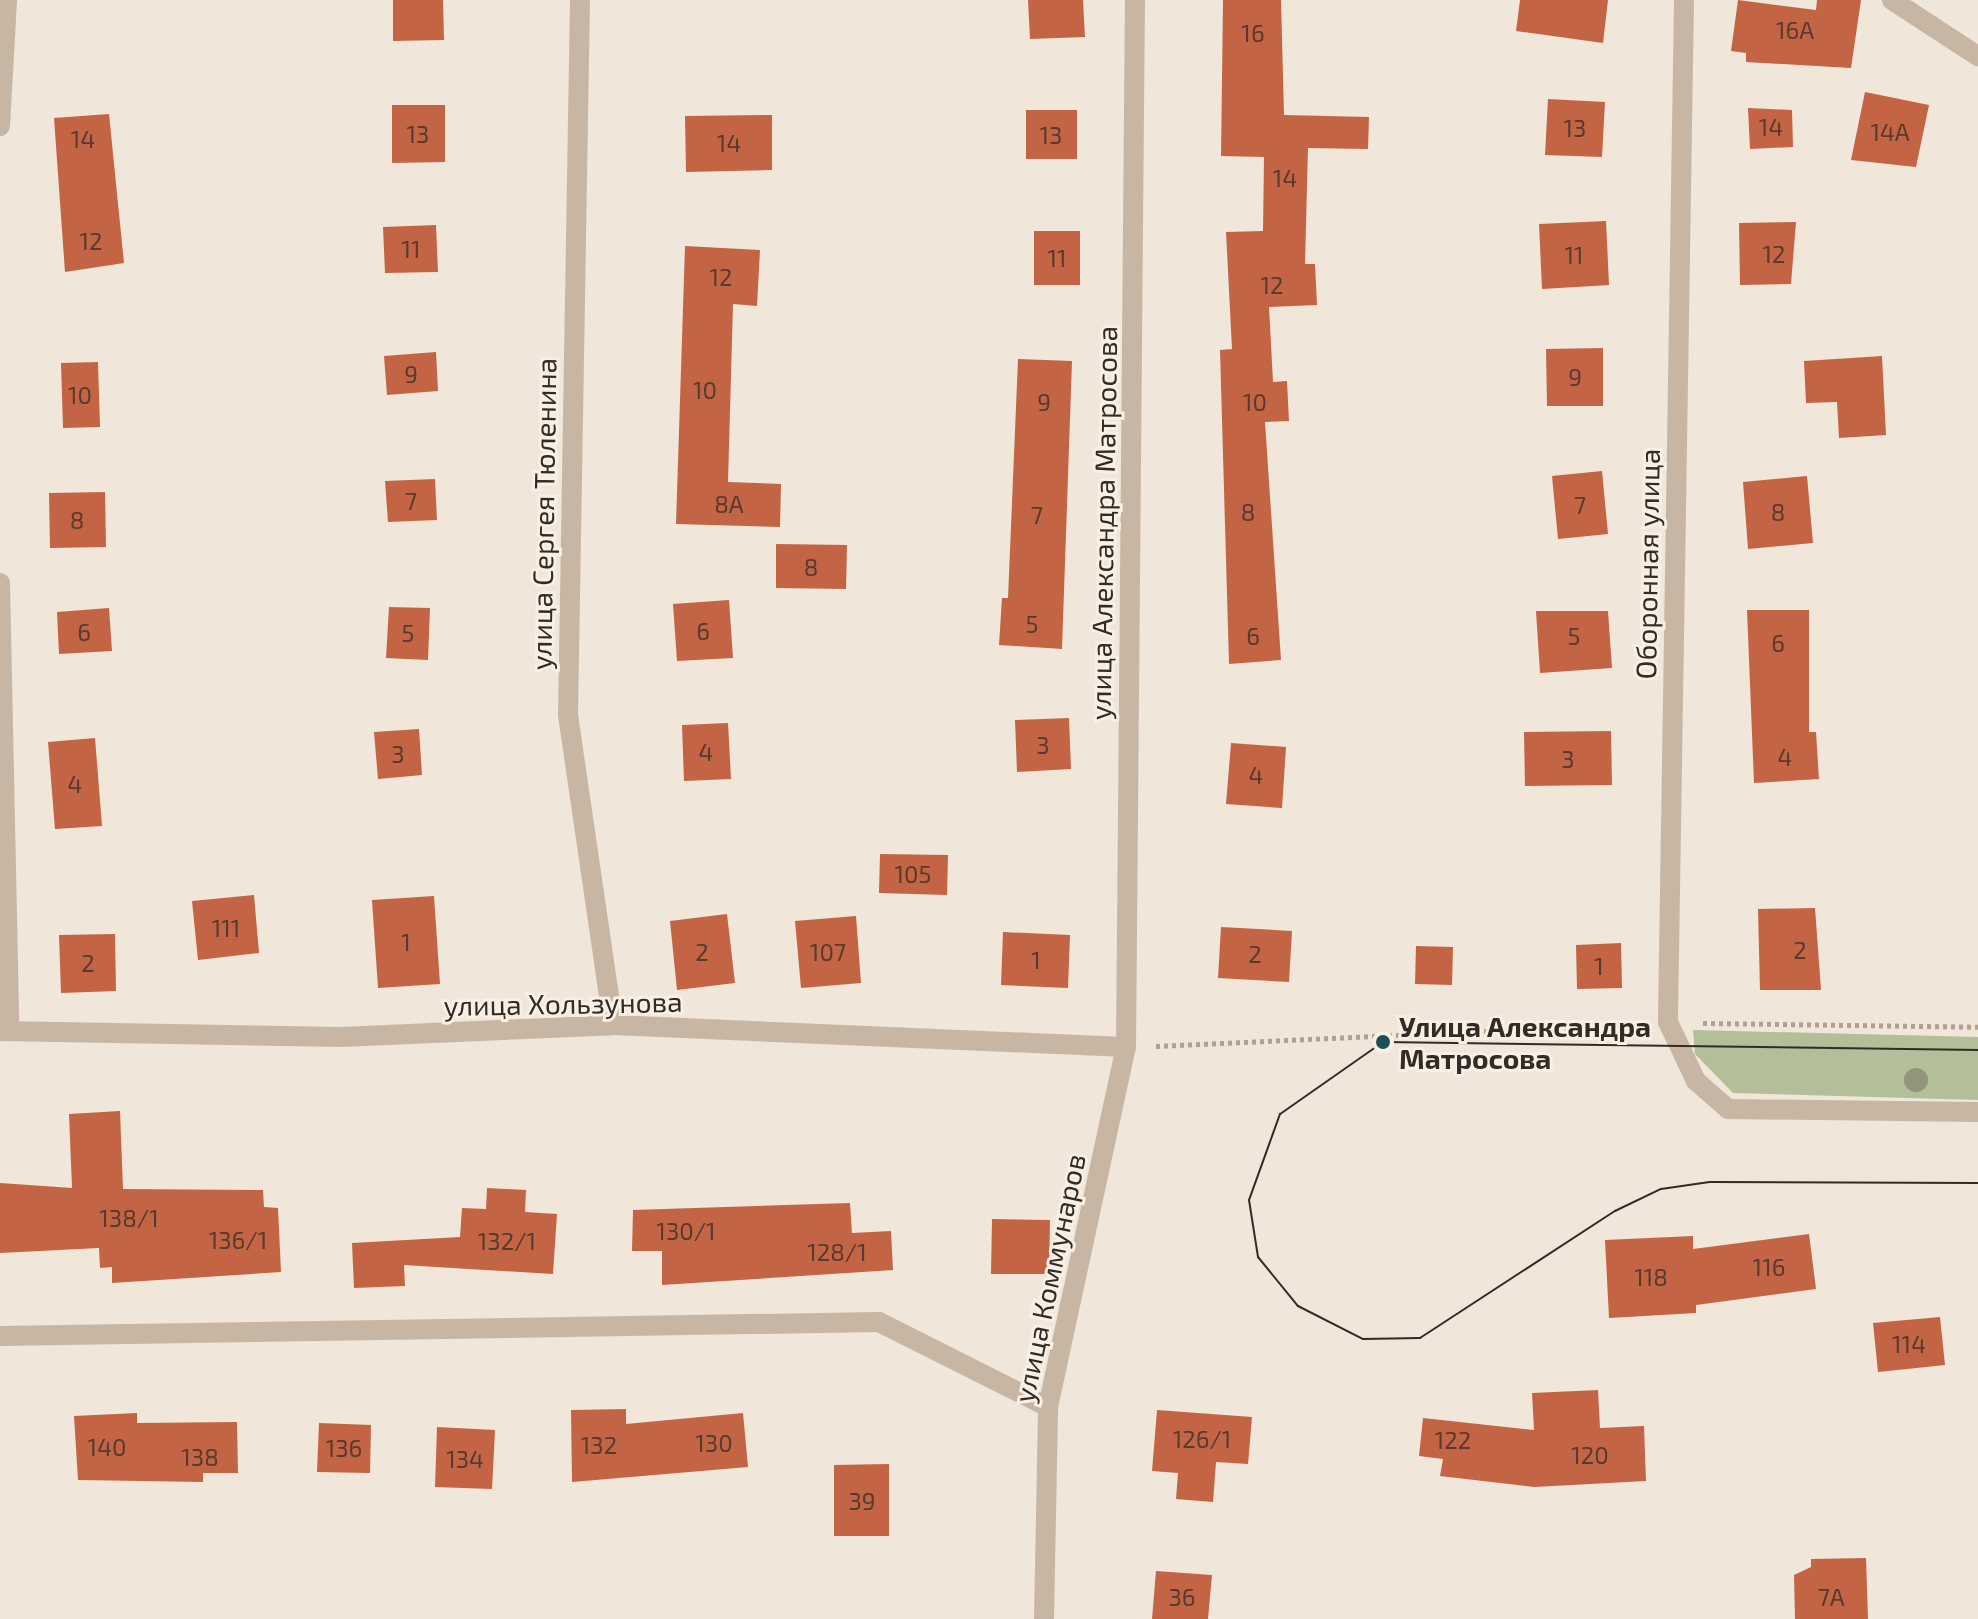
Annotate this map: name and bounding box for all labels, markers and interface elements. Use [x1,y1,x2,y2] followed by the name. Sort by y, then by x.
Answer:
[1776,16,1814,44] house number: 16А
[1241,19,1265,47] house number: 16
[1759,113,1783,141] house number: 14
[1564,114,1586,142] house number: 13
[1870,118,1910,146] house number: 14А
[407,120,429,148] house number: 13
[1040,121,1062,149] house number: 13
[71,125,95,153] house number: 14
[717,129,741,157] house number: 14
[1273,164,1297,192] house number: 14
[79,227,103,255] house number: 12
[401,235,421,263] house number: 11
[1762,240,1786,268] house number: 12
[1564,241,1584,269] house number: 11
[1047,244,1067,272] house number: 11
[709,263,733,291] house number: 12
[1260,271,1284,299] house number: 12
[1083,326,1123,720] street label: улица Александра Матросова
[523,358,563,670] street label: улица Сергея Тюленина
[404,360,418,388] house number: 9
[1568,363,1582,391] house number: 9
[693,376,717,404] house number: 10
[68,381,92,409] house number: 10
[1037,388,1051,416] house number: 9
[1243,388,1267,416] house number: 10
[1628,448,1666,680] street label: Оборонная улица
[405,487,417,515] house number: 7
[714,490,744,518] house number: 8А
[1574,491,1586,519] house number: 7
[1241,498,1255,526] house number: 8
[1771,498,1785,526] house number: 8
[1031,501,1043,529] house number: 7
[70,506,84,534] house number: 8
[804,553,818,581] house number: 8
[1026,610,1038,638] house number: 5
[696,617,710,645] house number: 6
[77,618,91,646] house number: 6
[402,619,414,647] house number: 5
[1246,622,1260,650] house number: 6
[1568,622,1580,650] house number: 5
[1771,629,1785,657] house number: 6
[1036,731,1050,759] house number: 3
[699,738,713,766] house number: 4
[391,740,405,768] house number: 3
[1778,743,1792,771] house number: 4
[1561,745,1575,773] house number: 3
[1249,761,1263,789] house number: 4
[68,770,82,798] house number: 4
[895,860,931,888] house number: 105
[212,914,240,942] house number: 111
[401,928,411,956] house number: 1
[1793,936,1807,964] house number: 2
[695,938,709,966] house number: 2
[810,938,846,966] house number: 107
[1248,940,1262,968] house number: 2
[1031,946,1041,974] house number: 1
[81,949,95,977] house number: 2
[1594,952,1604,980] house number: 1
[443,984,683,1022] street label: улица Хользунова
[1399,1009,1651,1075] place label: Улица Александра Матросова
[1374,1033,1392,1051] marker: Улица Александра Матросова
[1006,1151,1092,1405] street label: улица Коммунаров
[99,1204,159,1232] house number: 138/1
[656,1217,716,1245] house number: 130/1
[209,1226,267,1254] house number: 136/1
[478,1227,536,1255] house number: 132/1
[807,1238,867,1266] house number: 128/1
[1753,1253,1785,1281] house number: 116
[1634,1263,1668,1291] house number: 118
[1892,1330,1926,1358] house number: 114
[1173,1425,1231,1453] house number: 126/1
[1435,1426,1471,1454] house number: 122
[695,1429,733,1457] house number: 130
[581,1431,617,1459] house number: 132
[88,1433,126,1461] house number: 140
[326,1434,362,1462] house number: 136
[1571,1441,1609,1469] house number: 120
[181,1443,219,1471] house number: 138
[446,1445,484,1473] house number: 134
[848,1487,876,1515] house number: 39
[1168,1583,1196,1611] house number: 36
[1817,1583,1845,1611] house number: 7А

